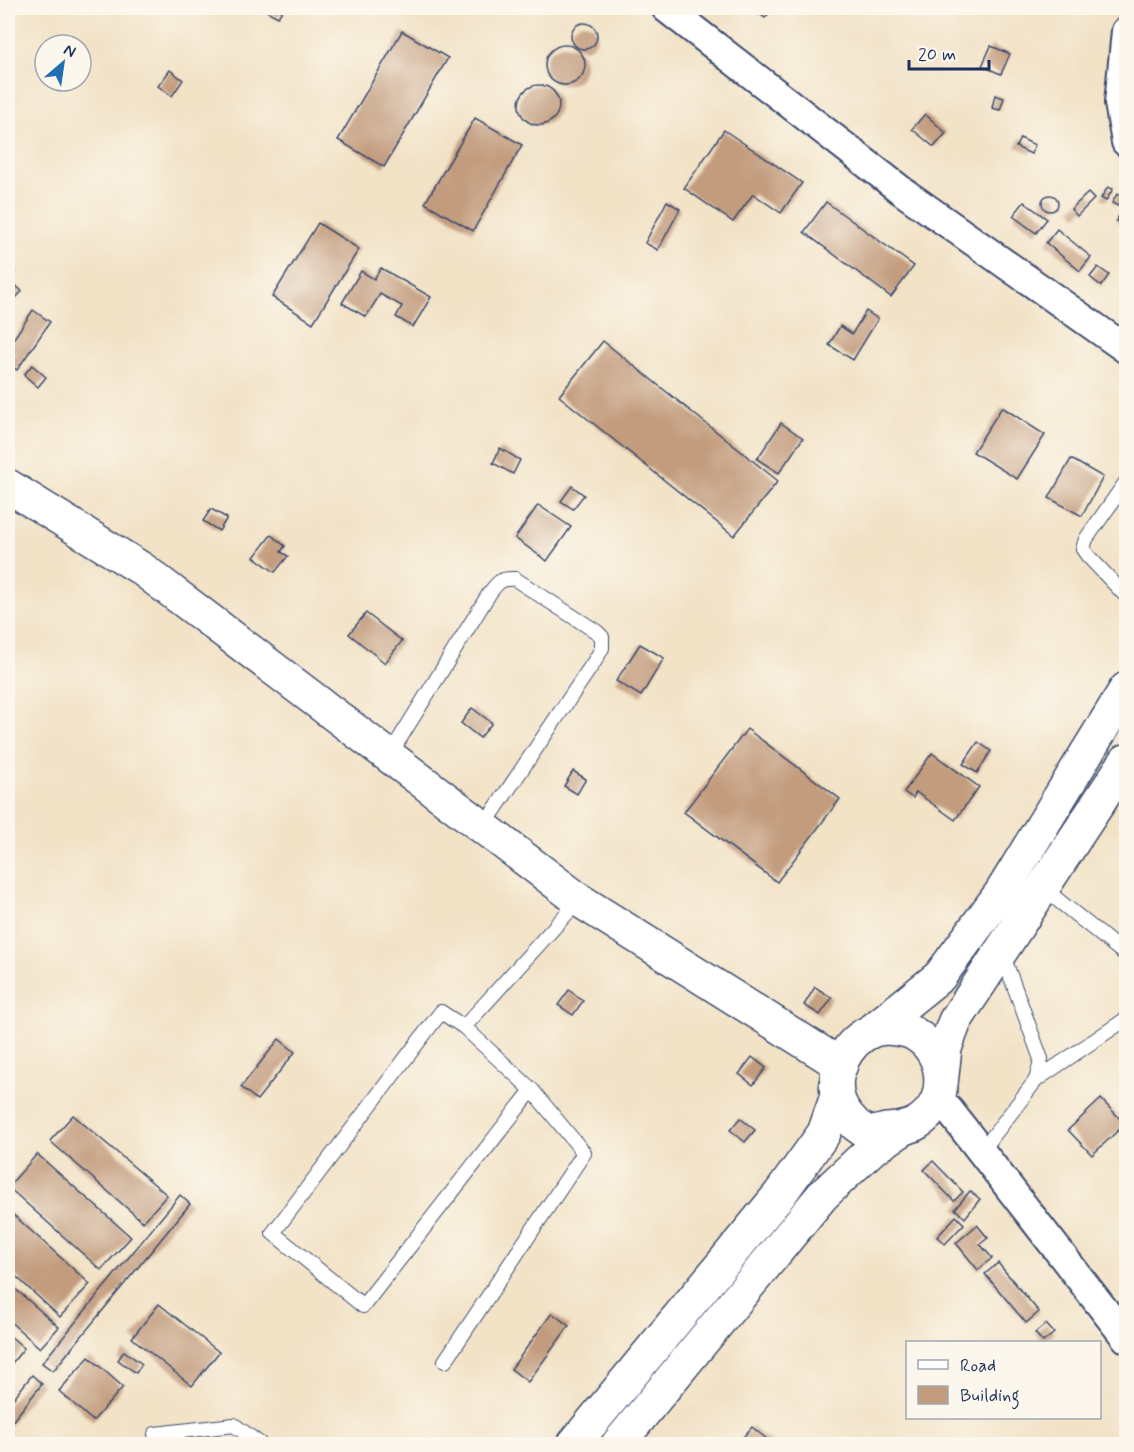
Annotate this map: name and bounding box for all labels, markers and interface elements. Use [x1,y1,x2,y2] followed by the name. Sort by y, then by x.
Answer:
[33,33,93,93] north arrow
[909,33,988,71] scale bar
[60,39,79,63] text: N
[918,43,956,67] text: 20 m
[906,1341,1101,1419] legend
[960,1354,996,1378] text: Road
[960,1384,1020,1410] text: Building

